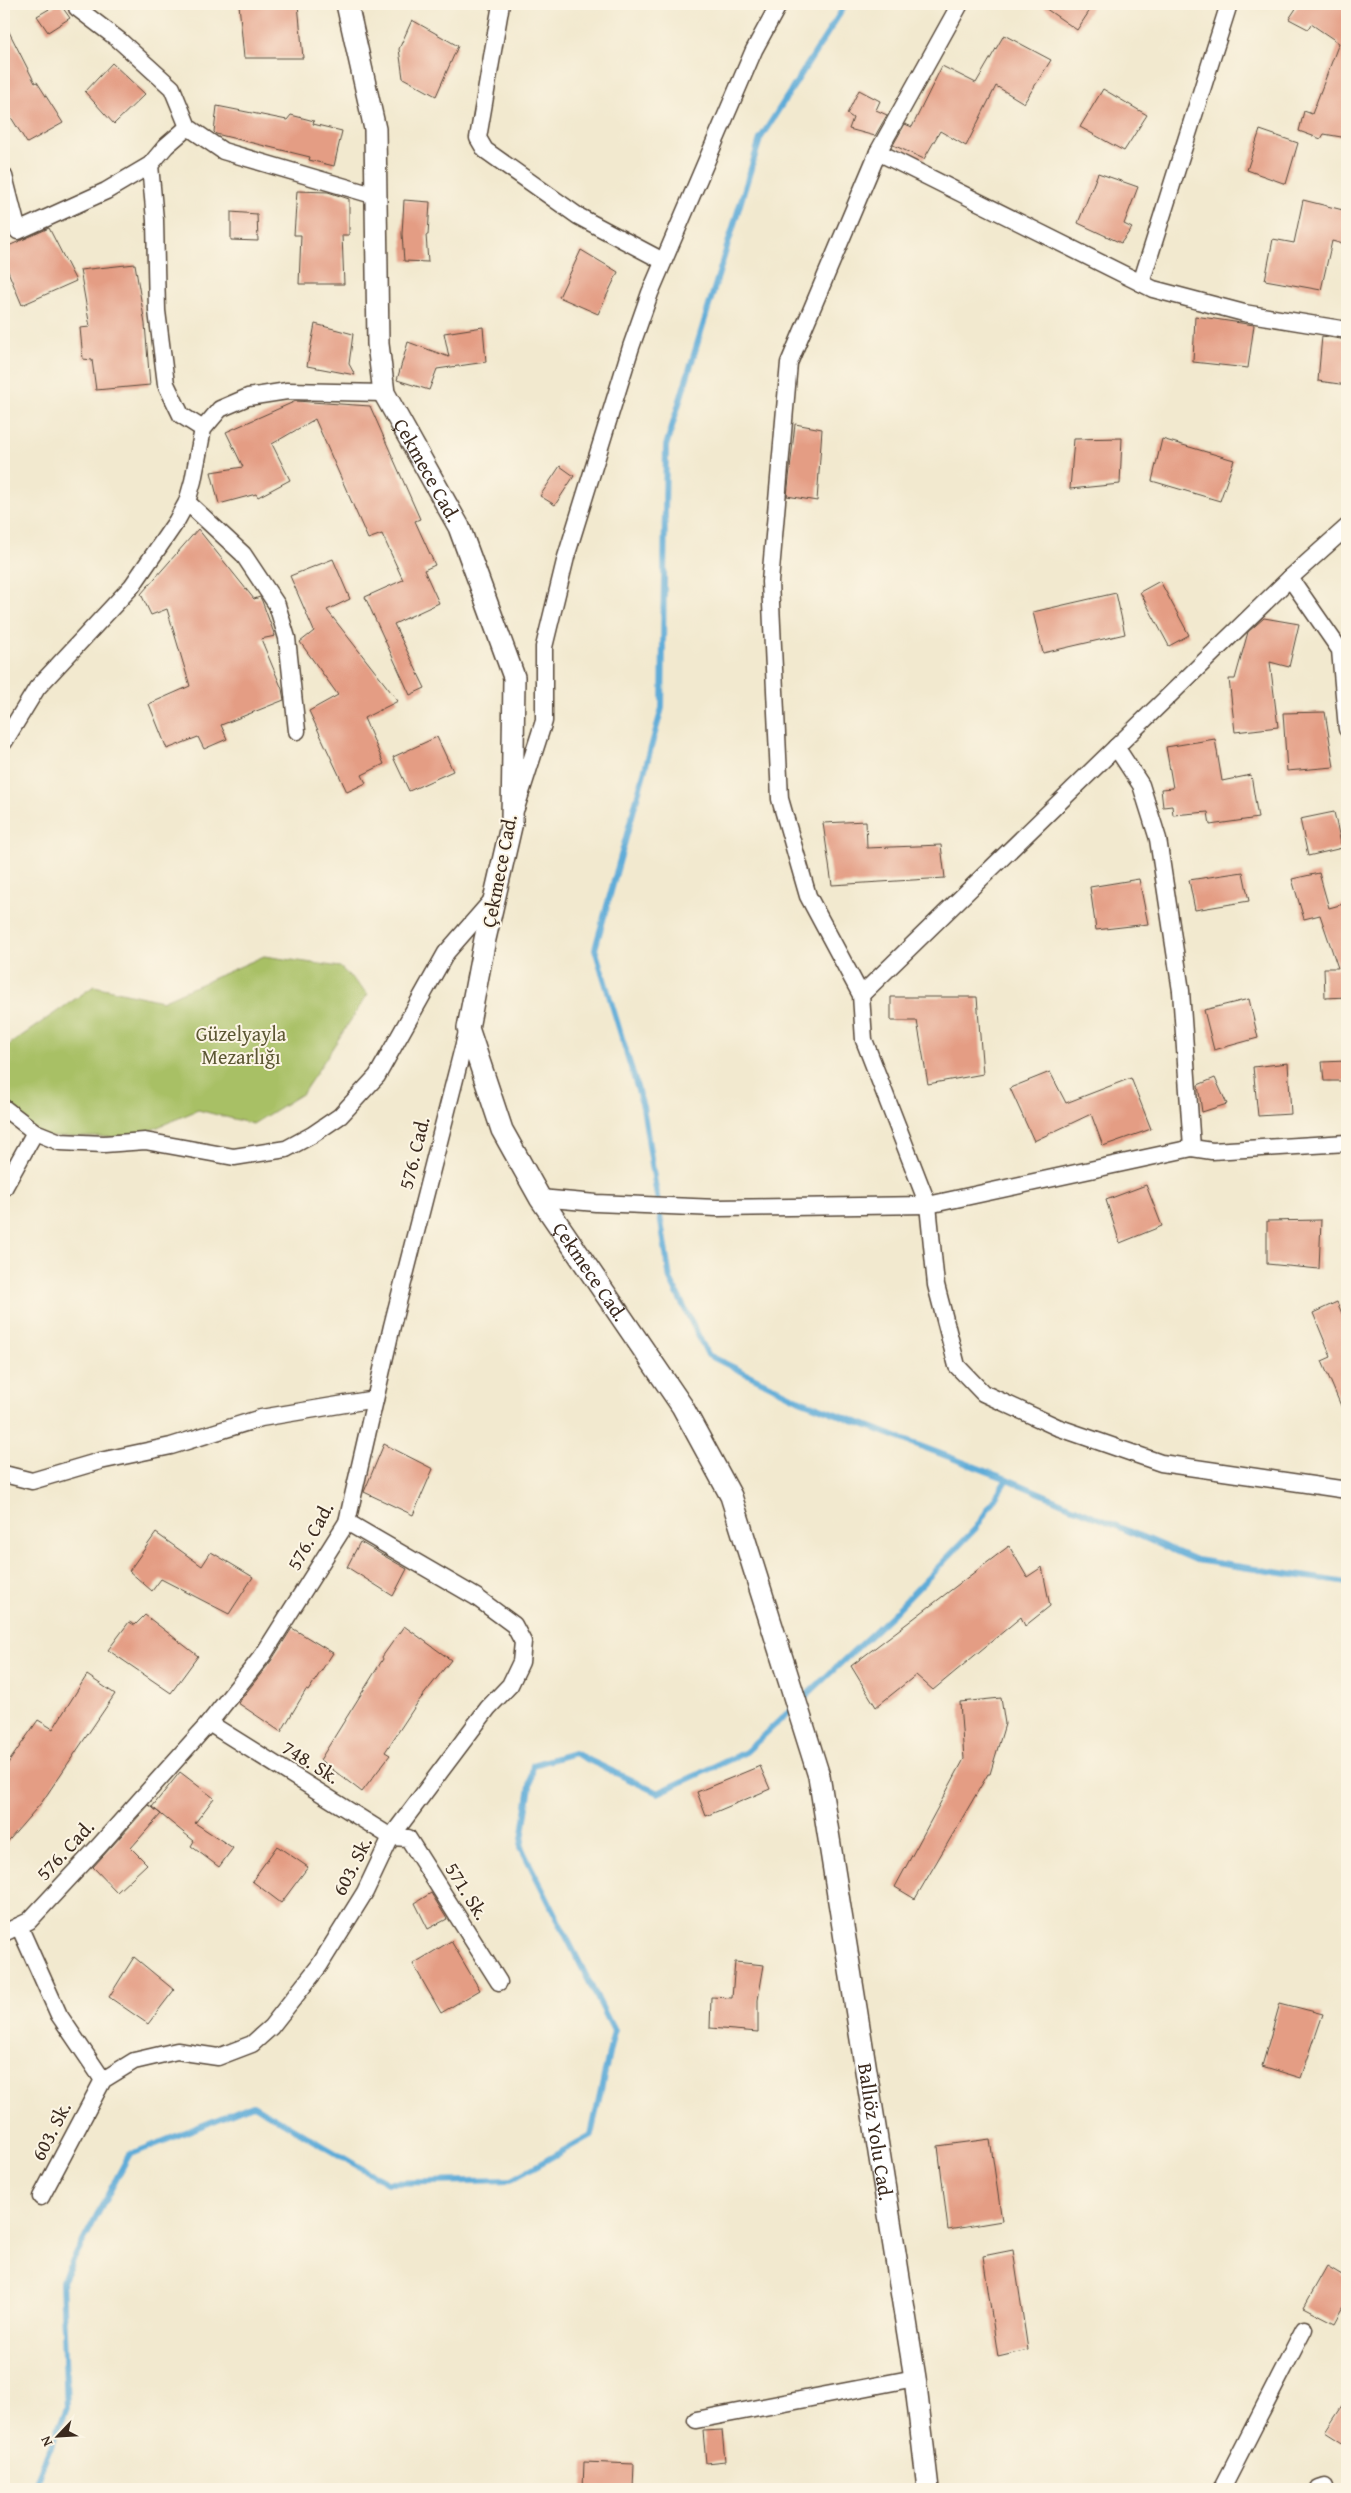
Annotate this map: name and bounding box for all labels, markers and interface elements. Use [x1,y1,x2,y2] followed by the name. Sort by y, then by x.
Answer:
[387,413,468,527] street label: Çekmece Cad.
[473,812,524,930] street label: Çekmece Cad.
[196,1019,287,1071] park label: Güzelyayla Mezarlığı
[390,1113,437,1192] street label: 576. Cad.
[546,1216,635,1327] street label: Çekmece Cad.
[279,1496,340,1575] street label: 576. Cad.
[277,1733,346,1791] street label: 748. Sk.
[29,1813,100,1887] street label: 576. Cad.
[324,1831,379,1900] street label: 603. Sk.
[438,1856,496,1925] street label: 571. Sk.
[851,2061,901,2203] street label: Ballıöz Yolu Cad.
[23,2096,78,2165] street label: 603. Sk.
[32,2410,82,2460] north arrow
[35,2432,57,2450] text: N

